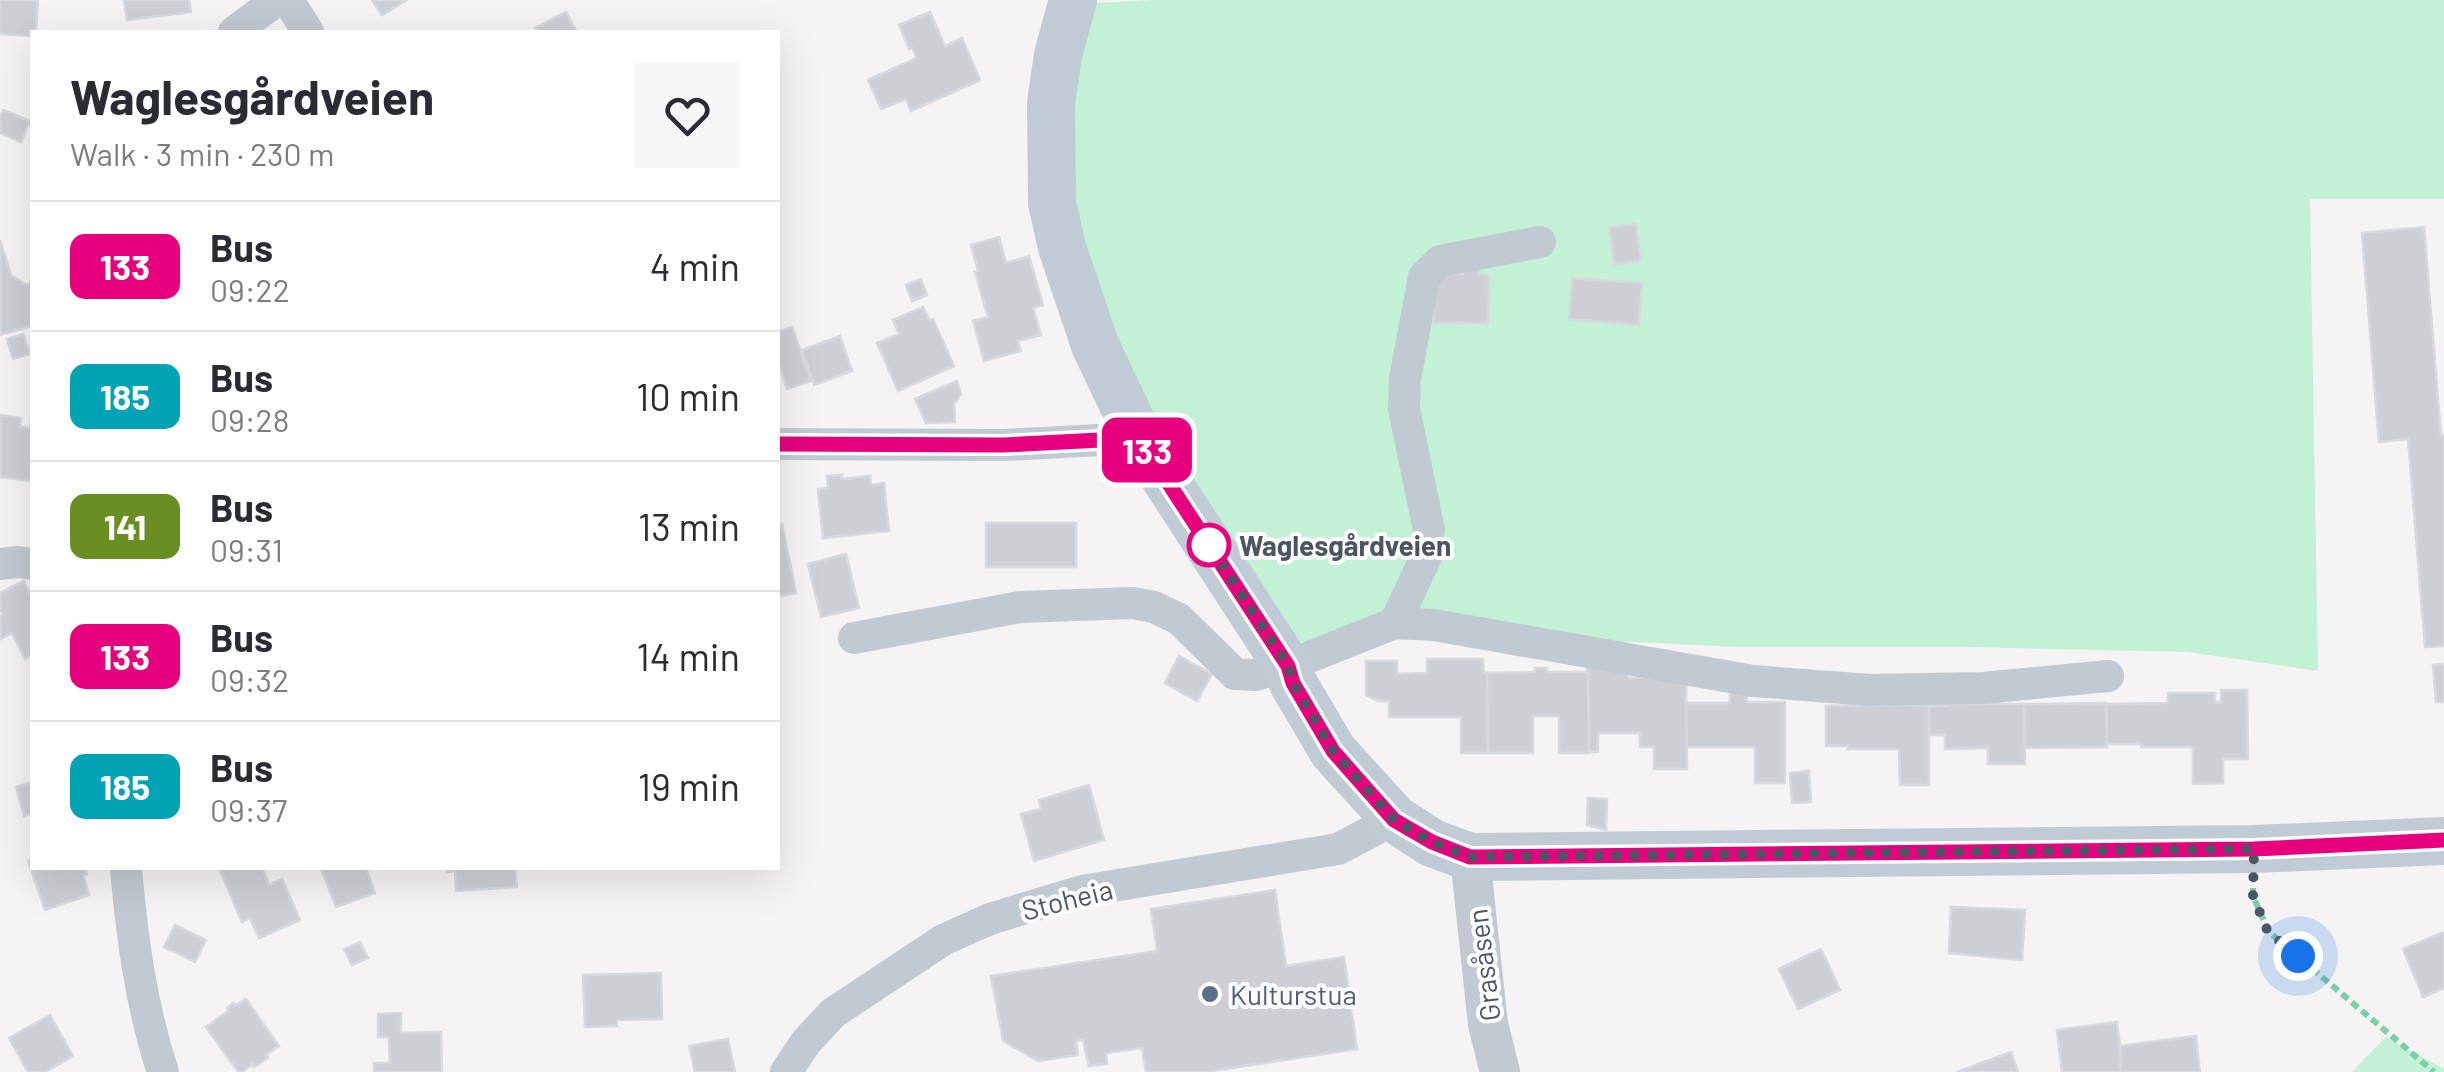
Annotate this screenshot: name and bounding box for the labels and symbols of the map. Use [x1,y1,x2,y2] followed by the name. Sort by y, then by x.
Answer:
[1090,418,1204,482] line badge: 133
[1188,524,1230,566] marker: Waglesgårdveien
[1239,528,1451,562] place label: Waglesgårdveien
[1018,871,1116,927] street label: Stoheia
[1459,907,1507,1023] street label: Grasåsen
[2273,931,2323,981] your location
[1230,977,1357,1011] place label: Kulturstua
[1199,983,1221,1005] marker: Kulturstua

